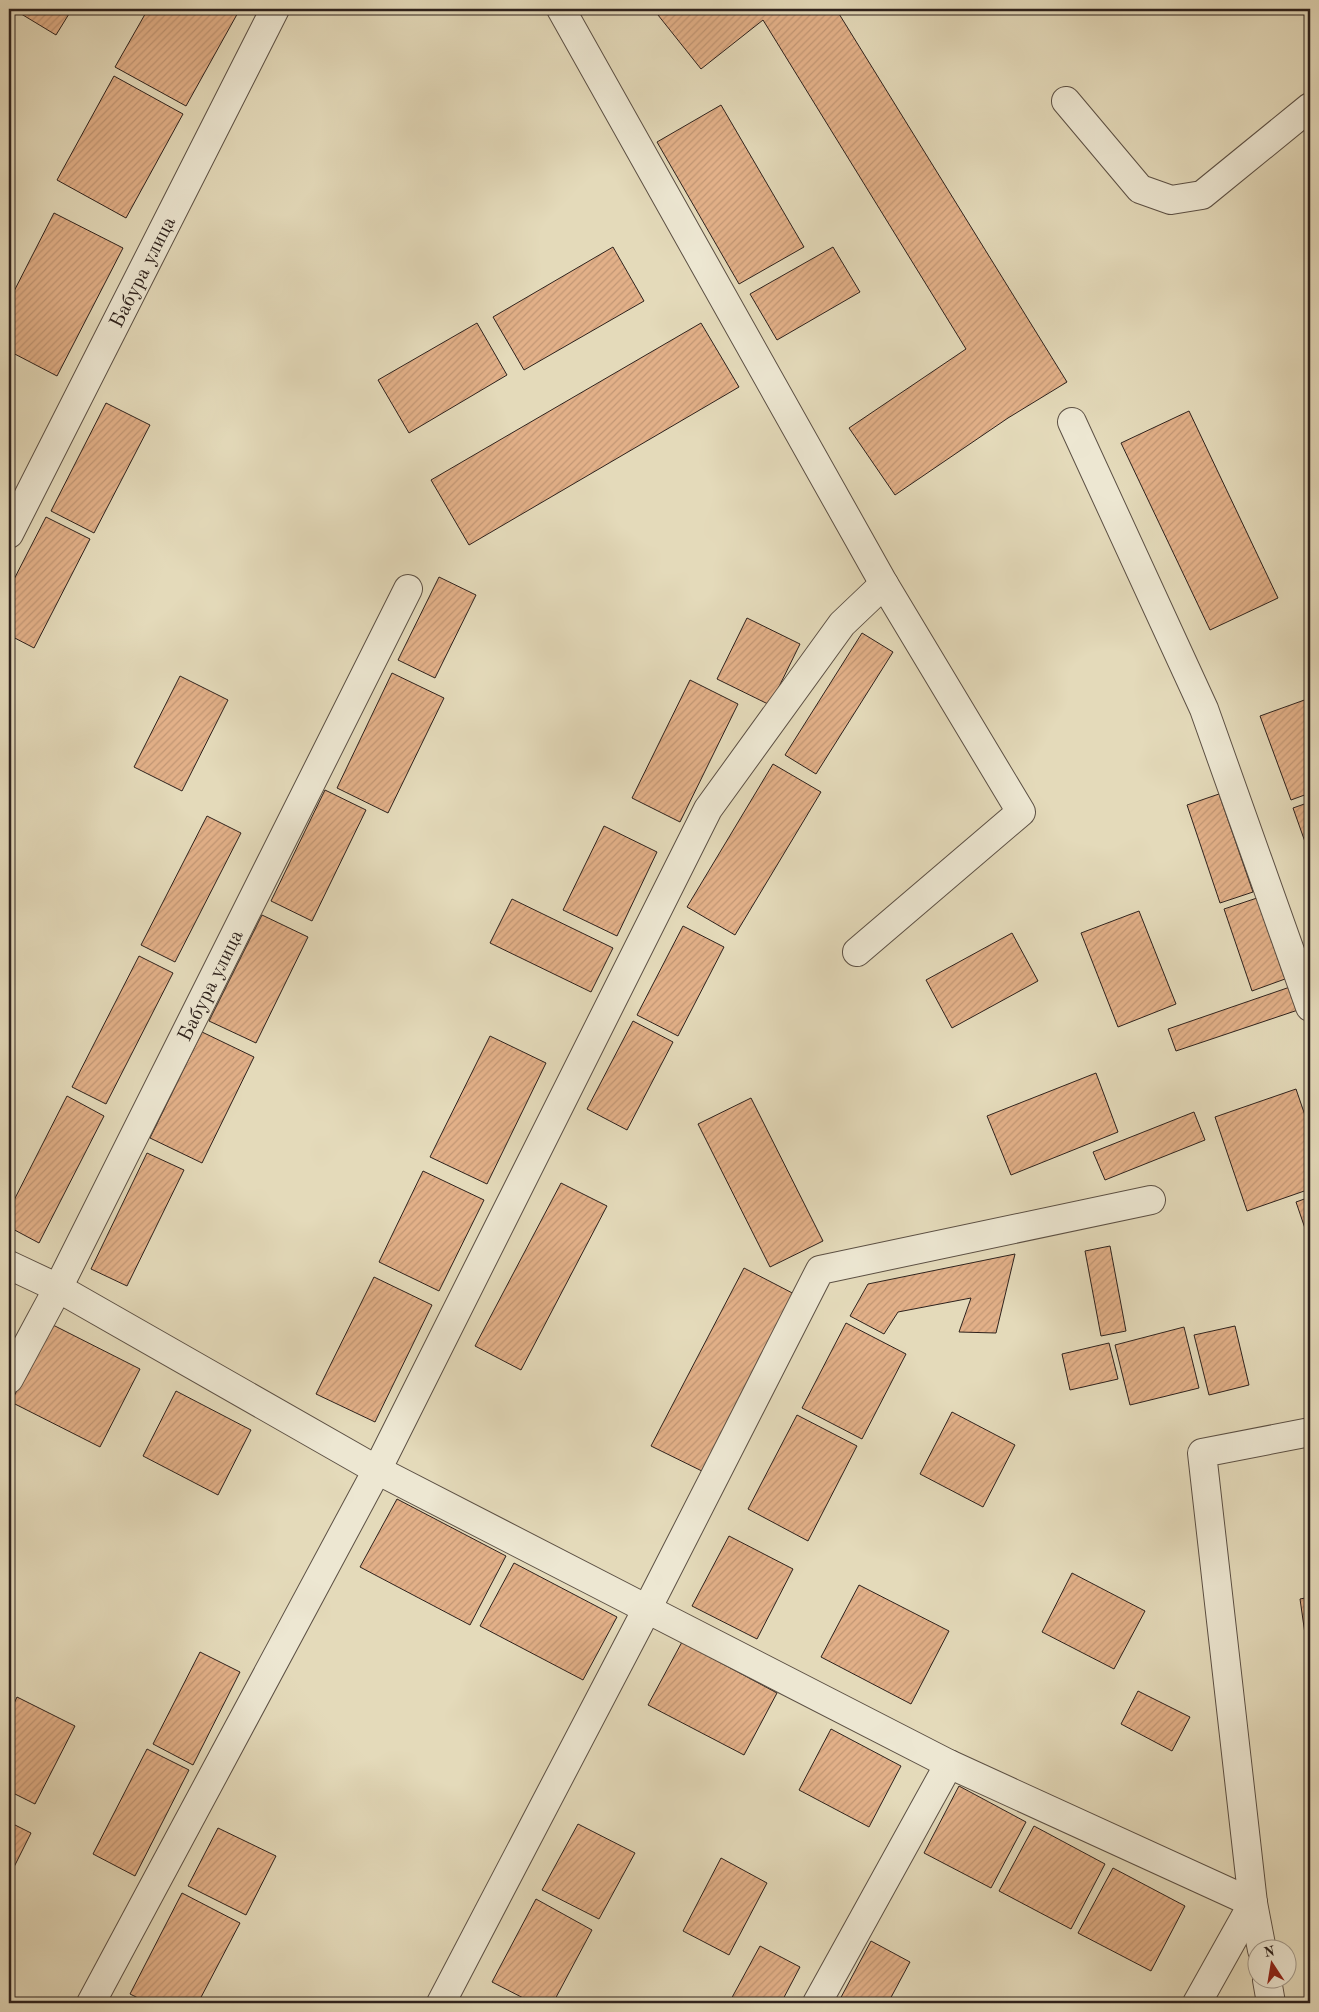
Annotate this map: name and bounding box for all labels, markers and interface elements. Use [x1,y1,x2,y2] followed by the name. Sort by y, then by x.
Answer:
[107,214,180,331] street label: Бабура улица
[175,927,248,1045] street label: Бабура улица
[1246,1940,1296,1990] north arrow
[1263,1944,1276,1960] text: N

